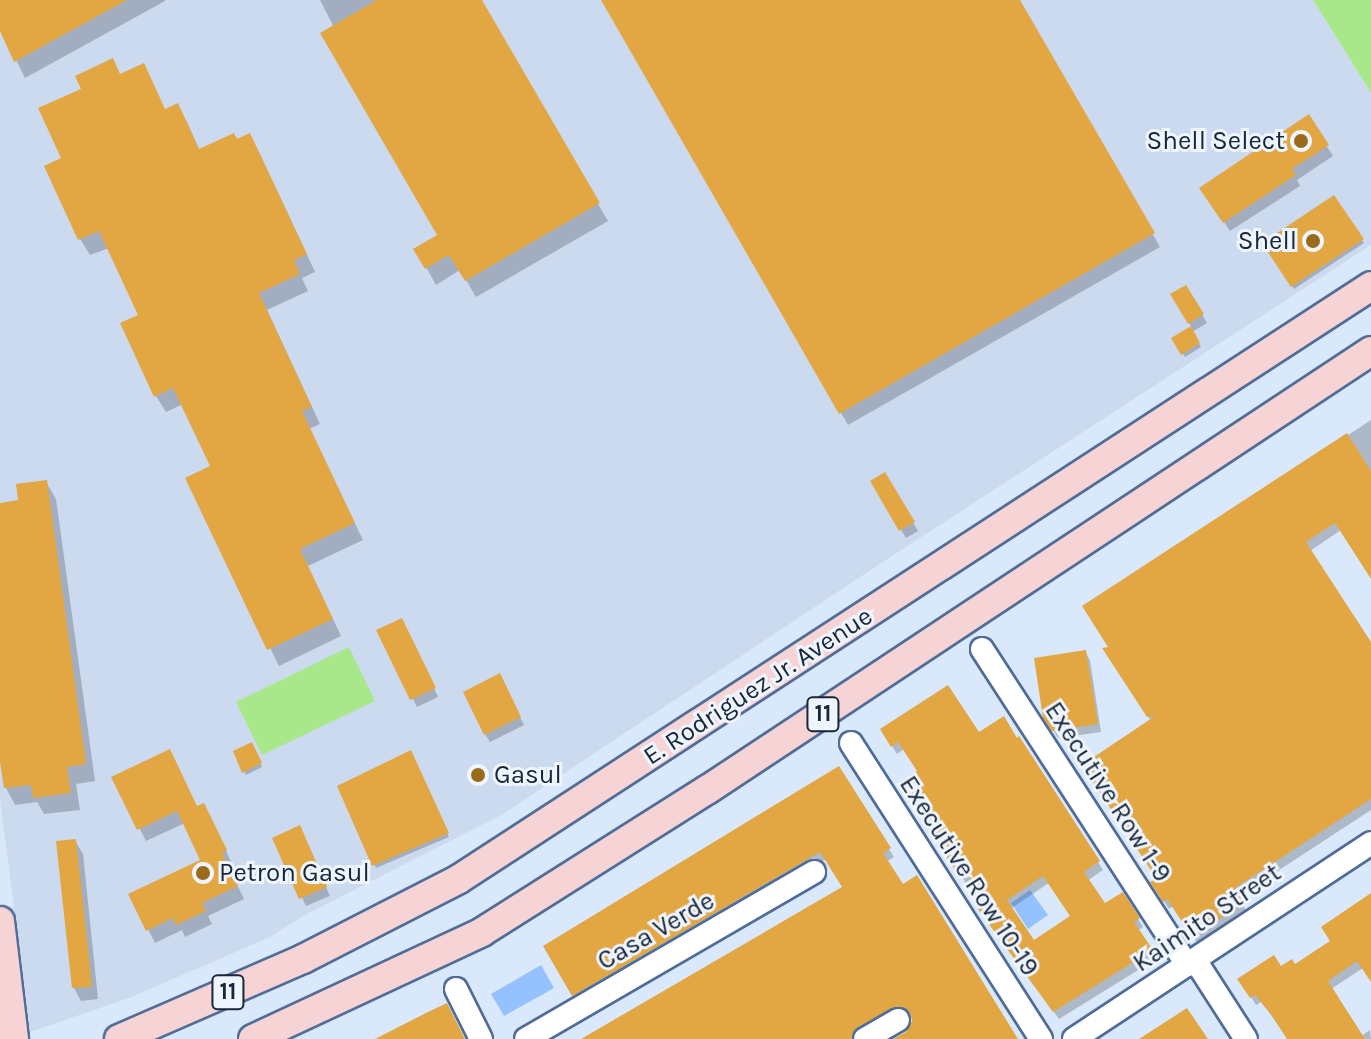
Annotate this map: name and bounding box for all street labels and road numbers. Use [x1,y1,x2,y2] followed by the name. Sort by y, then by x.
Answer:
[638,600,878,772] street label: E. Rodriguez Jr. Avenue
[805,694,841,734] road number: 11
[1038,696,1178,888] street label: Executive Row 1-9
[893,770,1045,982] street label: Executive Row 10-19
[1127,857,1287,979] street label: Kaimito Street
[592,885,720,977] street label: Casa Verde
[210,972,246,1012] road number: 11

